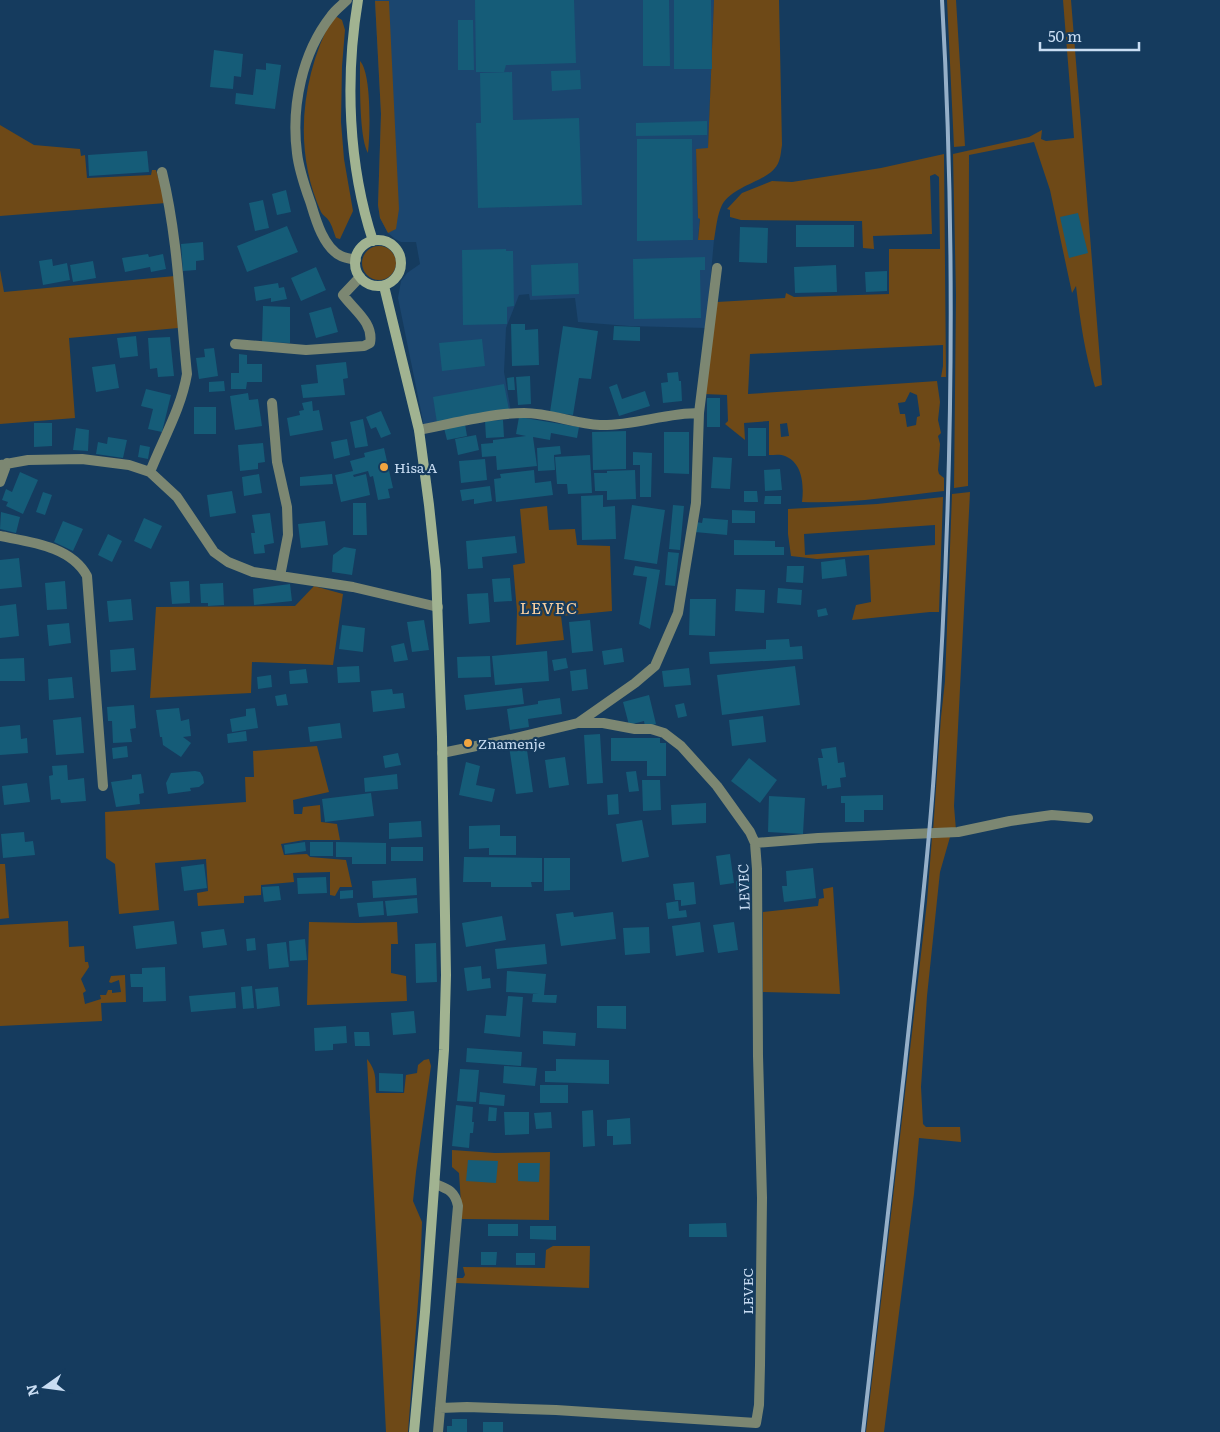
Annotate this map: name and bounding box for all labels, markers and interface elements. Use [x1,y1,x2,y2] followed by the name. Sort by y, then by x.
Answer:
[1040,20,1139,52] scale bar
[1048,24,1082,47] text: 50 m
[394,457,438,477] place label: Hisa A
[378,461,390,473] marker: Hisa A
[520,595,578,619] district label: LEVEC
[478,733,545,753] place label: Znamenje
[462,737,474,749] marker: Znamenje
[732,863,754,911] street label: LEVEC
[737,1267,757,1314] street label: LEVEC
[20,1362,70,1412] north arrow
[20,1382,43,1399] text: N

